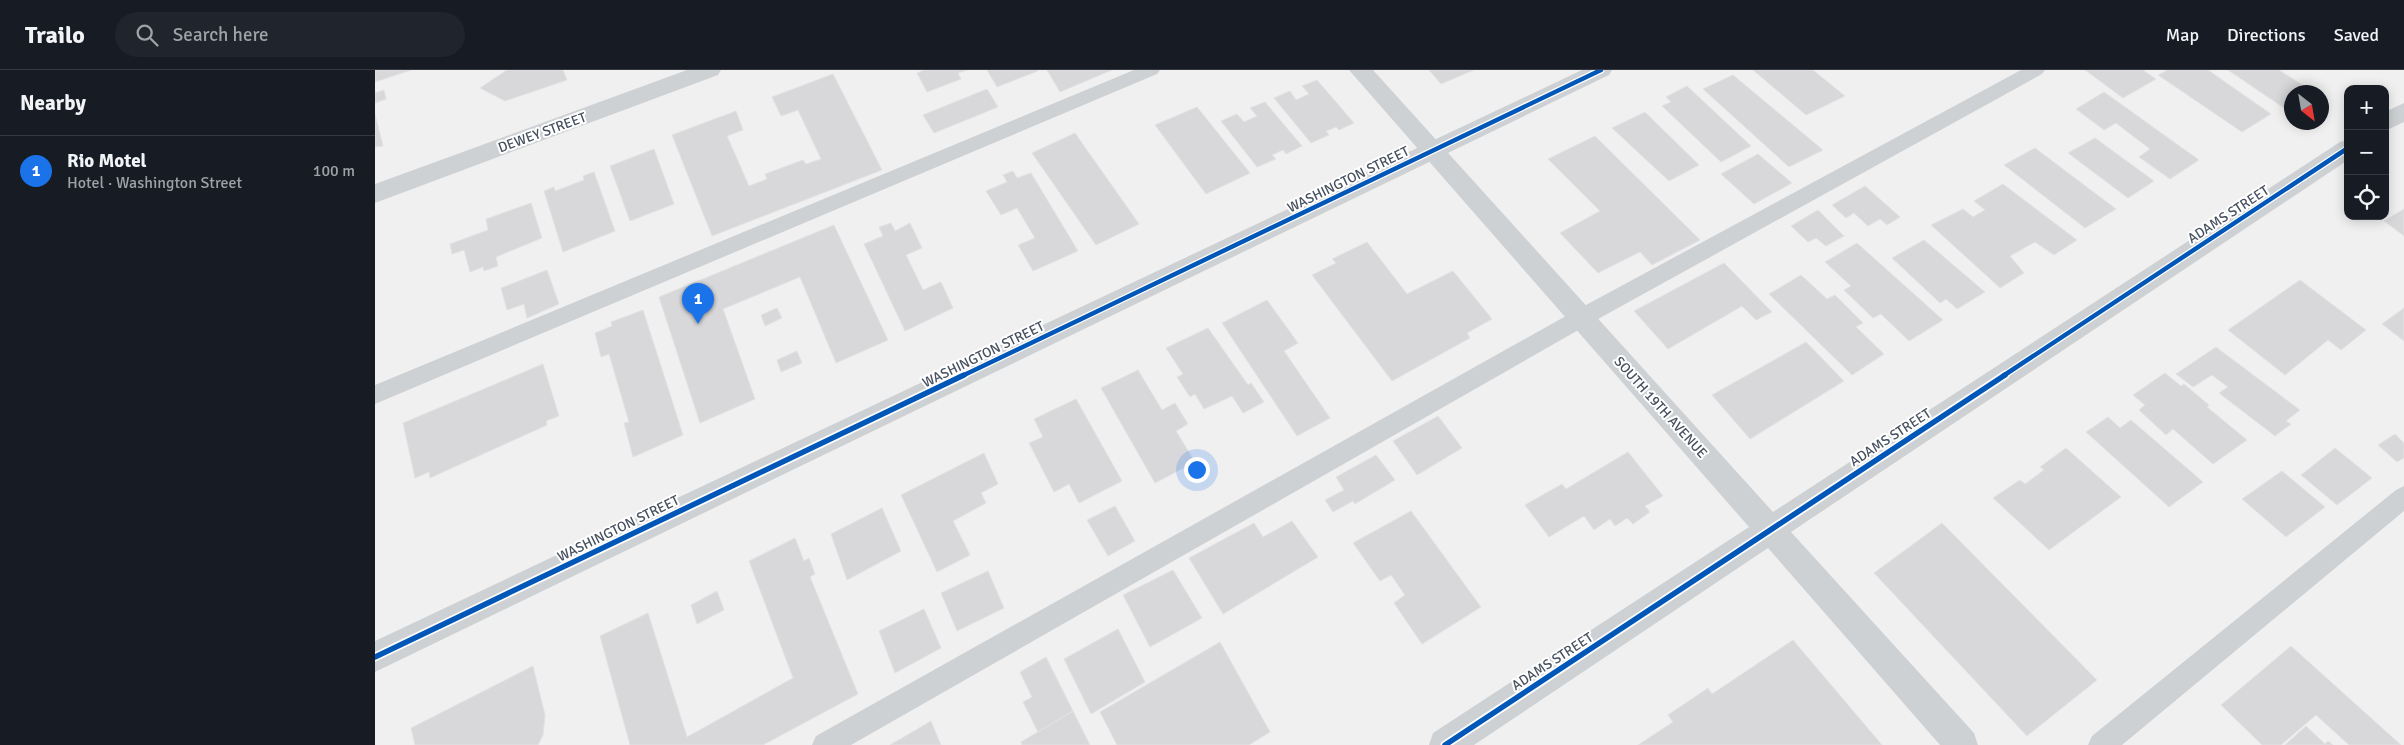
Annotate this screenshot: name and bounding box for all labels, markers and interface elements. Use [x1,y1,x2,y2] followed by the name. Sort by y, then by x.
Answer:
[115,12,465,57] search box
[25,20,85,50] text: Trailo
[133,21,161,49] icon: search
[173,23,269,47] text: Search here
[2166,24,2199,46] text: Map
[2227,24,2306,46] text: Directions
[2334,24,2379,46] text: Saved
[2284,85,2329,130] north arrow
[2344,85,2389,220] map controls
[2344,85,2389,130] button: +
[20,90,86,116] text: Nearby
[496,109,589,156] street label: DEWEY STREET
[2344,130,2389,175] button: −
[1284,142,1412,216] street label: WASHINGTON STREET
[67,149,147,173] text: Rio Motel
[32,161,40,181] text: 1
[313,161,355,181] text: 100 m
[67,173,242,193] text: Hotel · Washington Street
[2344,175,2389,220] button: locate
[2184,182,2272,247] street label: ADAMS STREET
[682,283,714,324] pin: 1
[919,317,1047,391] street label: WASHINGTON STREET
[1611,353,1711,462] street label: SOUTH 19TH AVENUE
[1846,405,1934,470] street label: ADAMS STREET
[1184,457,1210,483] your location
[554,491,682,565] street label: WASHINGTON STREET
[1508,629,1596,694] street label: ADAMS STREET

